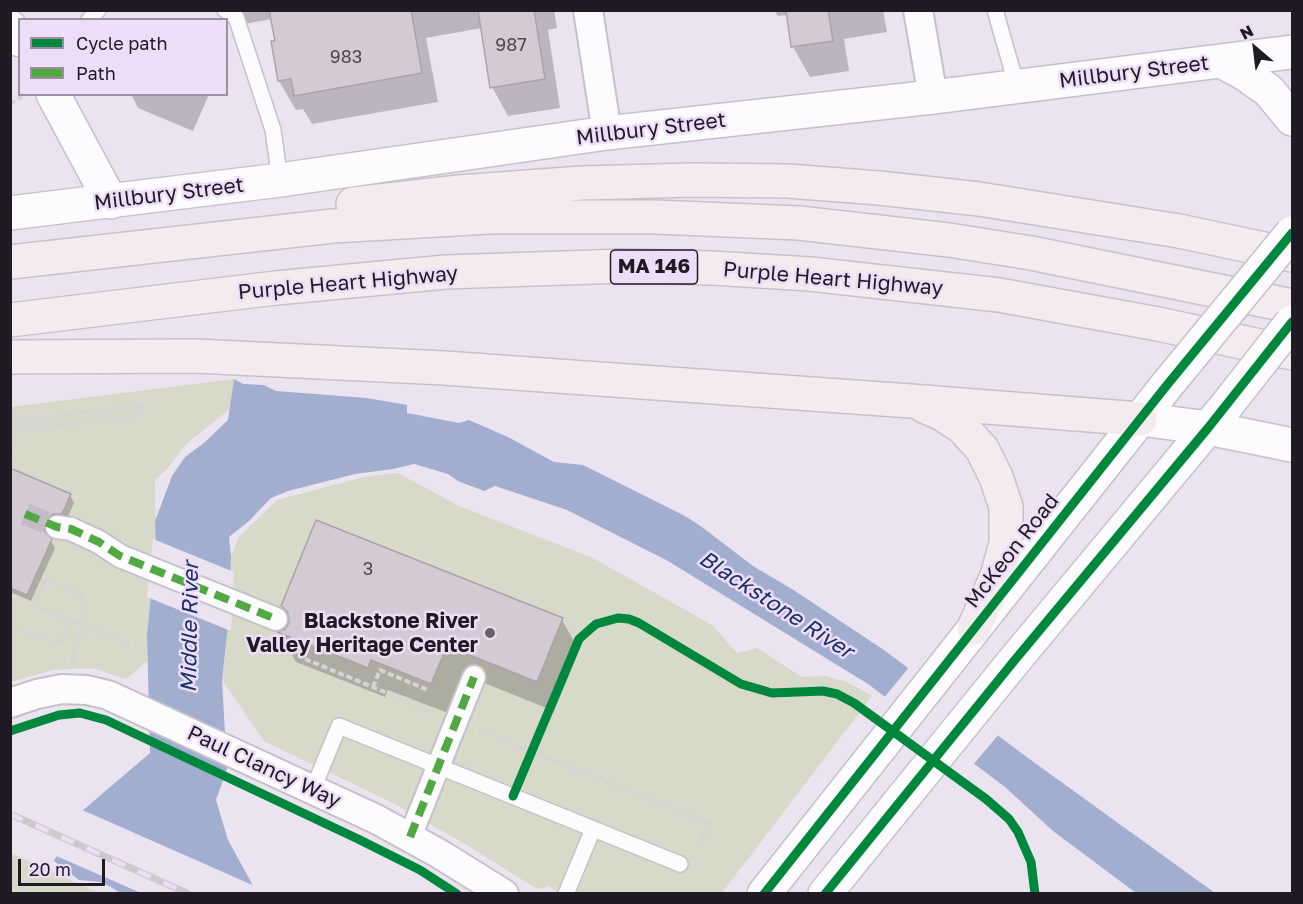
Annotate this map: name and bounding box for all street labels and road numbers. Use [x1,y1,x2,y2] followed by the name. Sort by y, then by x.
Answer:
[1058,50,1210,94] street label: Millbury Street
[575,107,727,151] street label: Millbury Street
[93,172,245,216] street label: Millbury Street
[610,250,698,284] road number: MA 146
[722,257,944,301] street label: Purple Heart Highway
[237,261,459,305] street label: Purple Heart Highway
[960,489,1064,613] street label: McKeon Road
[183,720,345,814] street label: Paul Clancy Way

